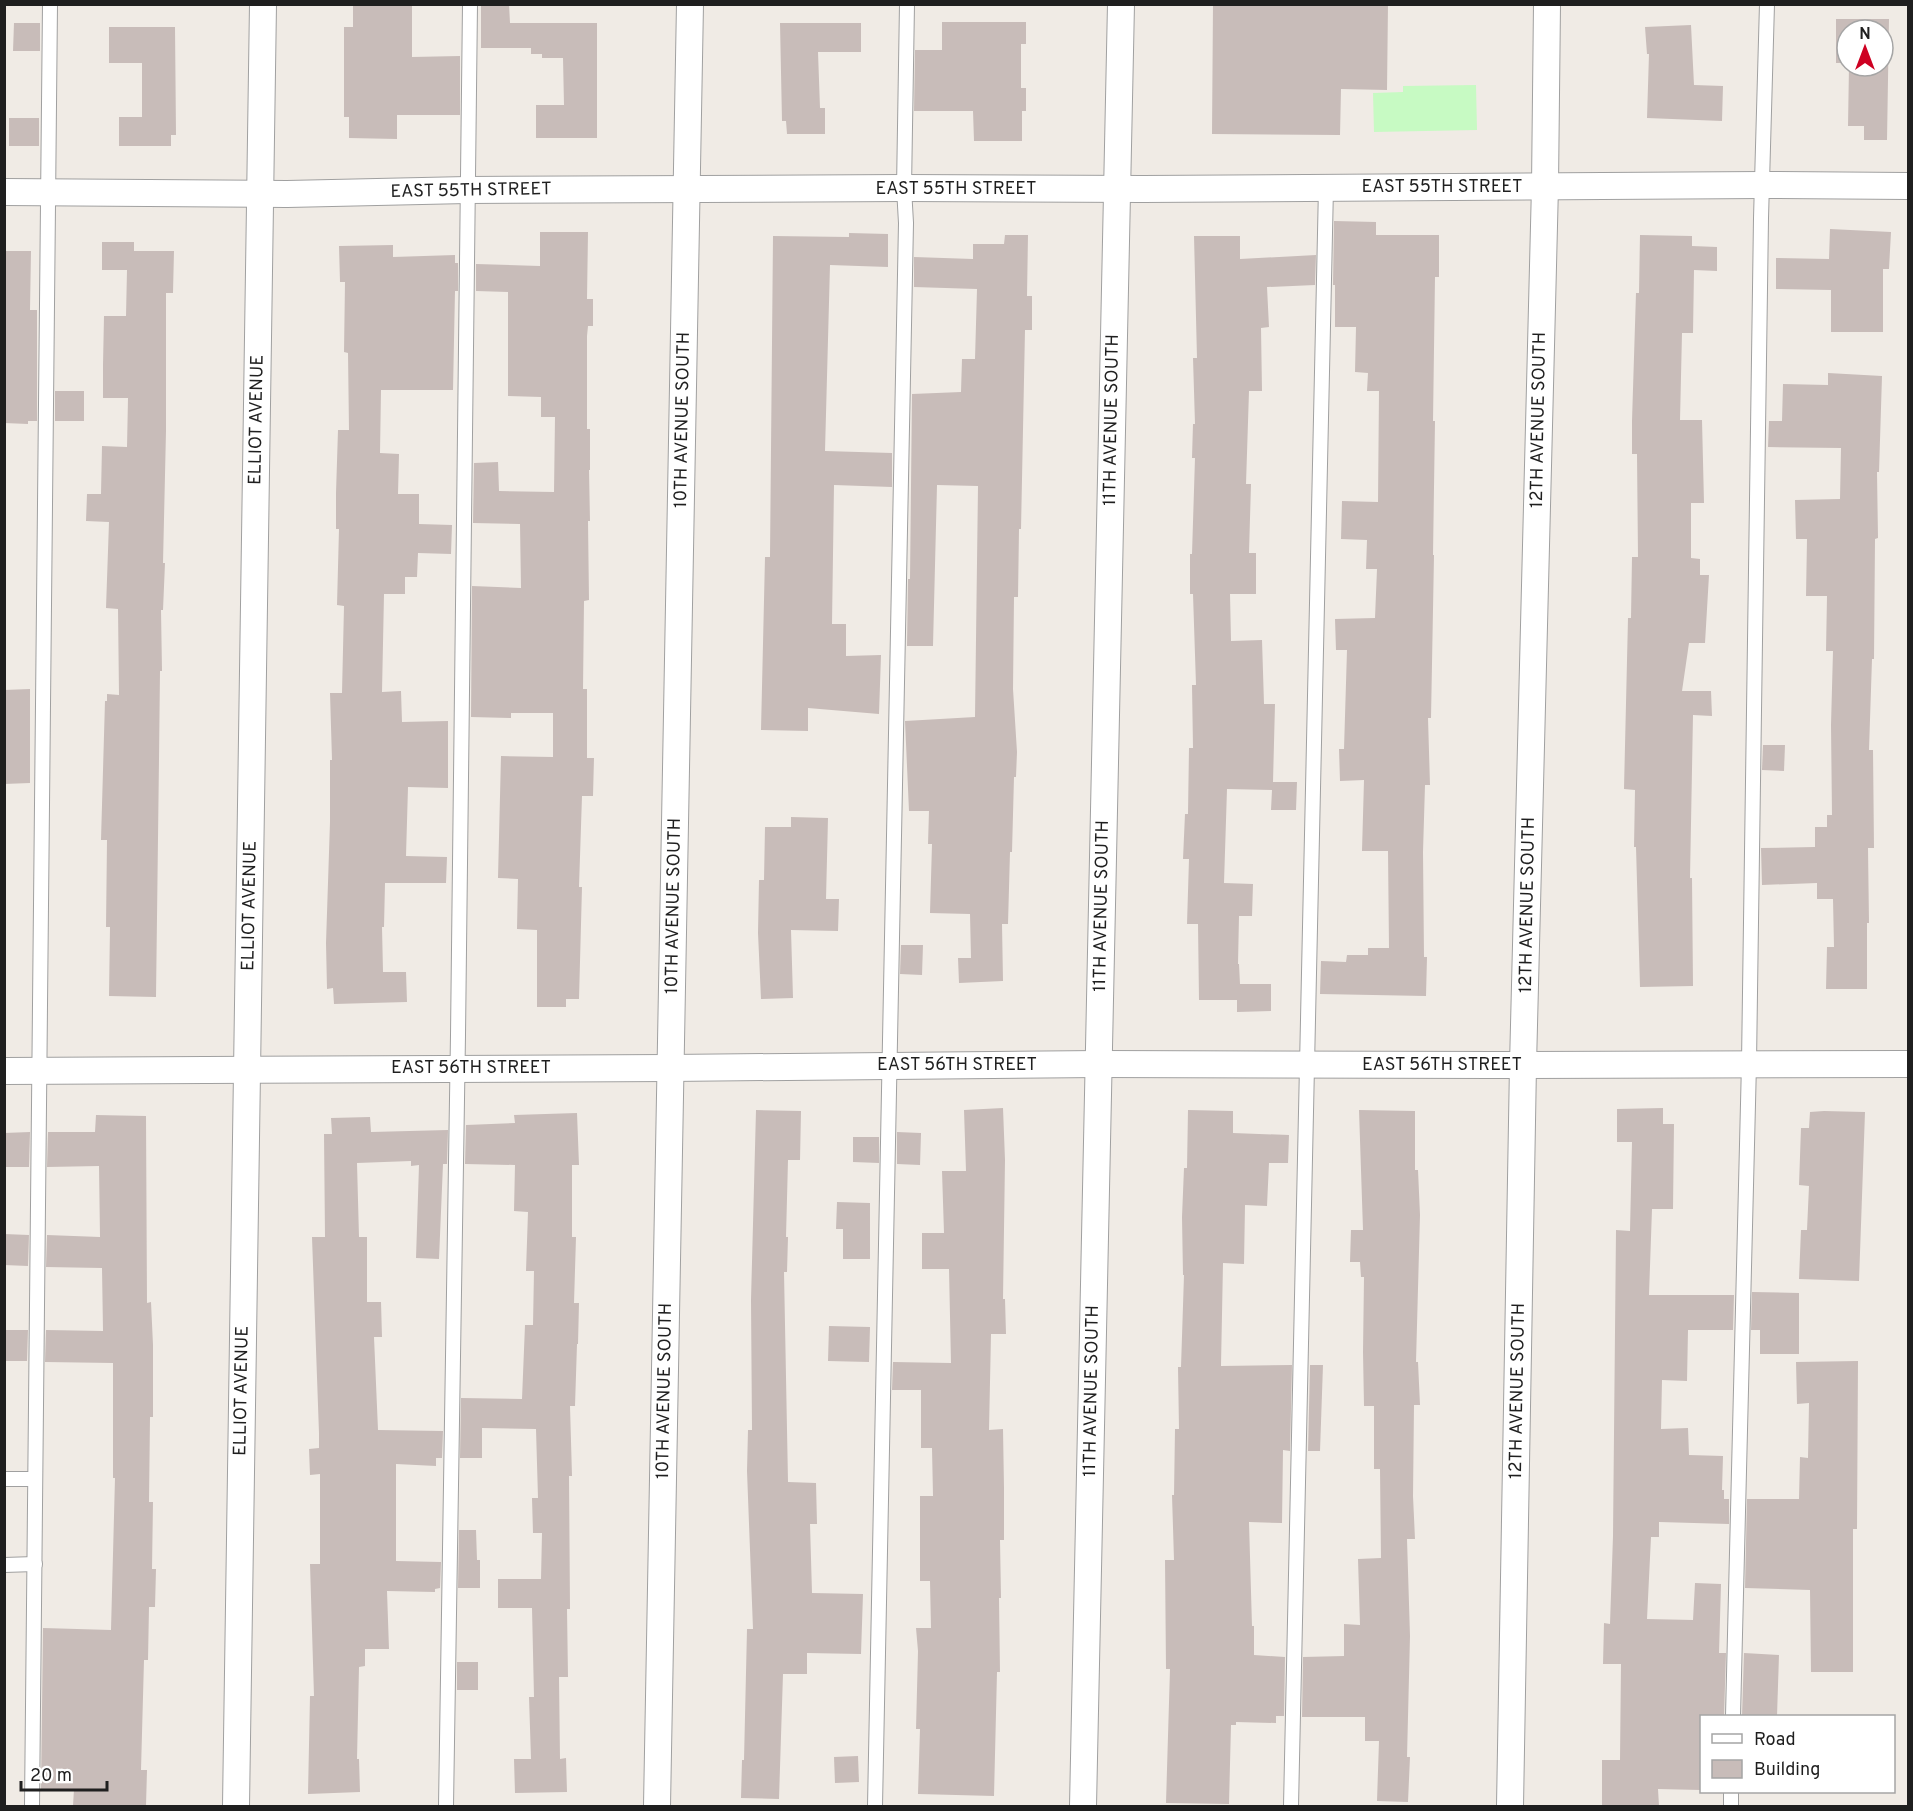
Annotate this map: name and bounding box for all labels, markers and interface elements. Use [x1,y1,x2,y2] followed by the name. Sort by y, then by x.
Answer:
[1835,18,1895,78] north arrow
[1859,25,1871,45] text: N
[1361,176,1523,199] street label: EAST 55TH STREET
[390,178,552,204] street label: EAST 55TH STREET
[875,178,1037,201] street label: EAST 55TH STREET
[670,332,696,508] street label: 10TH AVENUE SOUTH
[1526,332,1552,508] street label: 12TH AVENUE SOUTH
[1099,334,1125,506] street label: 11TH AVENUE SOUTH
[244,355,270,485] street label: ELLIOT AVENUE
[1515,817,1541,993] street label: 12TH AVENUE SOUTH
[661,818,687,994] street label: 10TH AVENUE SOUTH
[1089,820,1115,992] street label: 11TH AVENUE SOUTH
[237,841,263,971] street label: ELLIOT AVENUE
[877,1054,1037,1077] street label: EAST 56TH STREET
[1362,1054,1522,1077] street label: EAST 56TH STREET
[391,1057,551,1080] street label: EAST 56TH STREET
[652,1303,678,1479] street label: 10TH AVENUE SOUTH
[1505,1303,1531,1479] street label: 12TH AVENUE SOUTH
[1079,1305,1105,1477] street label: 11TH AVENUE SOUTH
[229,1326,255,1456] street label: ELLIOT AVENUE
[1700,1715,1895,1793] legend
[1754,1729,1796,1752] text: Road
[21,1754,106,1792] scale bar
[1754,1759,1820,1782] text: Building
[30,1765,72,1788] text: 20 m

